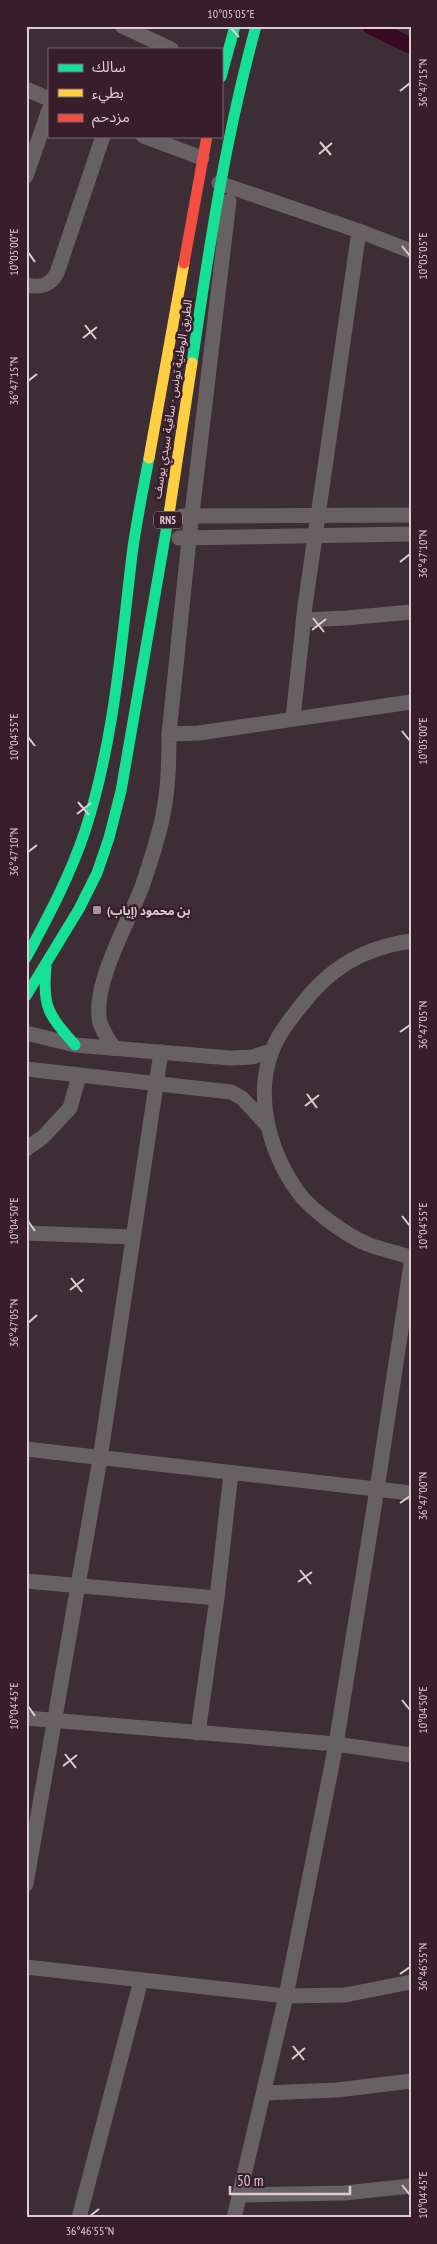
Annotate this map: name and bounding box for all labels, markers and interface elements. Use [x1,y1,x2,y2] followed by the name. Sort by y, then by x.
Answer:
[207,6,255,21] text: 10°05'05"E
[48,48,222,138] legend
[92,57,126,76] text: سالك
[415,59,430,107] text: 36°47'15"N
[92,83,124,104] text: بطيء
[92,107,130,128] text: مزدحم
[6,228,21,276] text: 10°05'00"E
[415,232,430,280] text: 10°05'05"E
[149,298,198,500] street label: الطريق الوطنية تونس - ساقية سيدي يوسف
[6,357,21,405] text: 36°47'15"N
[154,512,182,528] road number: RN5
[415,530,430,578] text: 36°47'10"N
[6,713,21,761] text: 10°04'55"E
[415,717,430,765] text: 10°05'00"E
[6,828,21,876] text: 36°47'10"N
[107,903,191,920] place label: بن محمود (إياب)
[91,904,103,916] marker: بن محمود (إياب)
[415,1001,430,1049] text: 36°47'05"N
[6,1197,21,1245] text: 10°04'50"E
[415,1202,430,1250] text: 10°04'55"E
[6,1299,21,1347] text: 36°47'05"N
[415,1472,430,1520] text: 36°47'00"N
[6,1682,21,1730] text: 10°04'45"E
[415,1686,430,1734] text: 10°04'50"E
[415,1943,430,1991] text: 36°46'55"N
[230,2164,350,2196] scale bar
[237,2171,263,2190] text: 50 m
[415,2171,430,2219] text: 10°04'45"E
[66,2223,114,2238] text: 36°46'55"N

